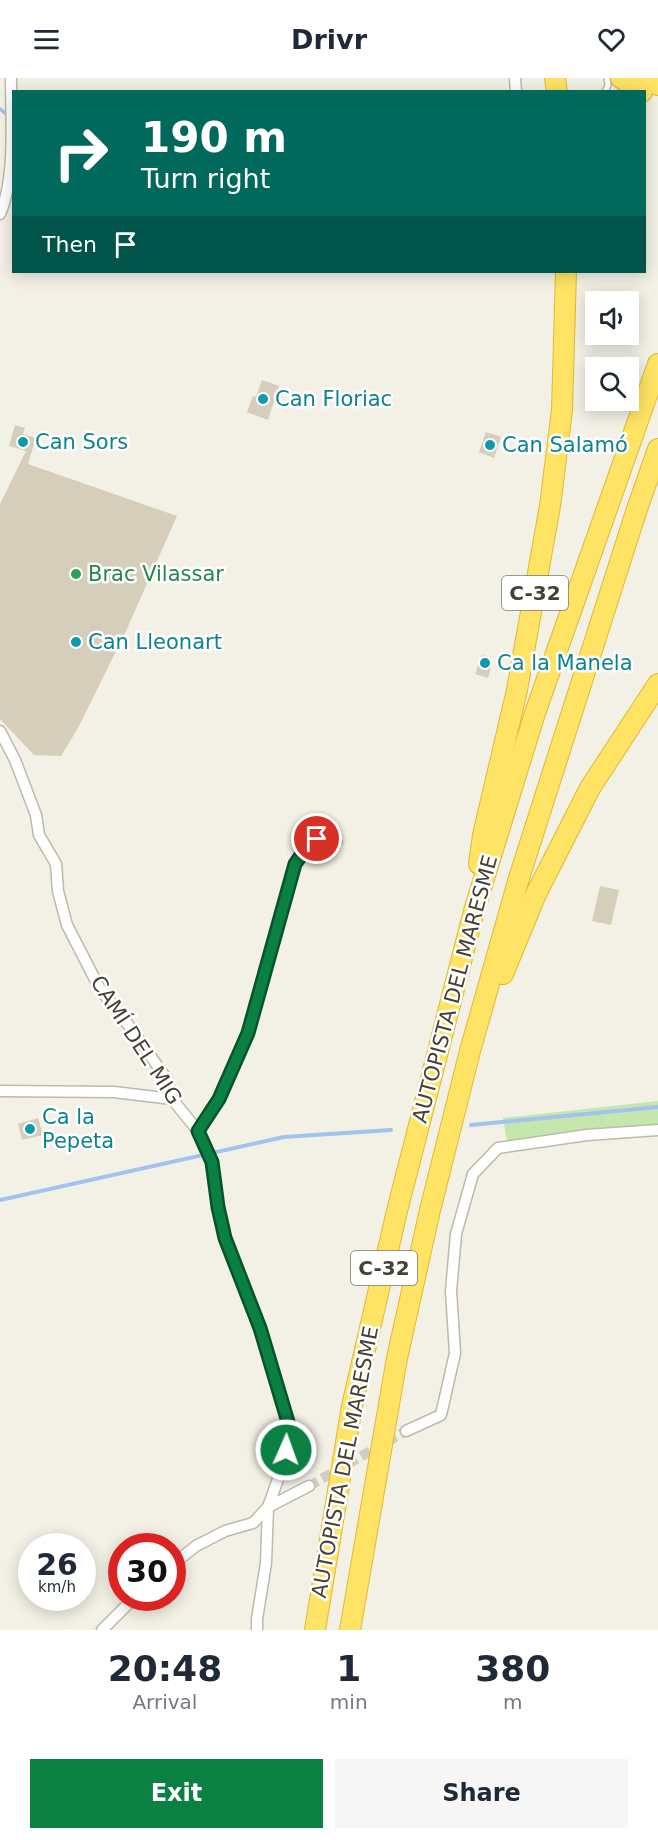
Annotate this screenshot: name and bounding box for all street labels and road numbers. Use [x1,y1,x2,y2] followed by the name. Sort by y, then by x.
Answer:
[502,576,568,610] road number: C-32
[408,852,502,1126] street label: AUTOPISTA DEL MARESME
[86,971,187,1109] street label: CAMÍ DEL MIG
[351,1251,417,1285] road number: C-32
[307,1324,383,1600] street label: AUTOPISTA DEL MARESME

